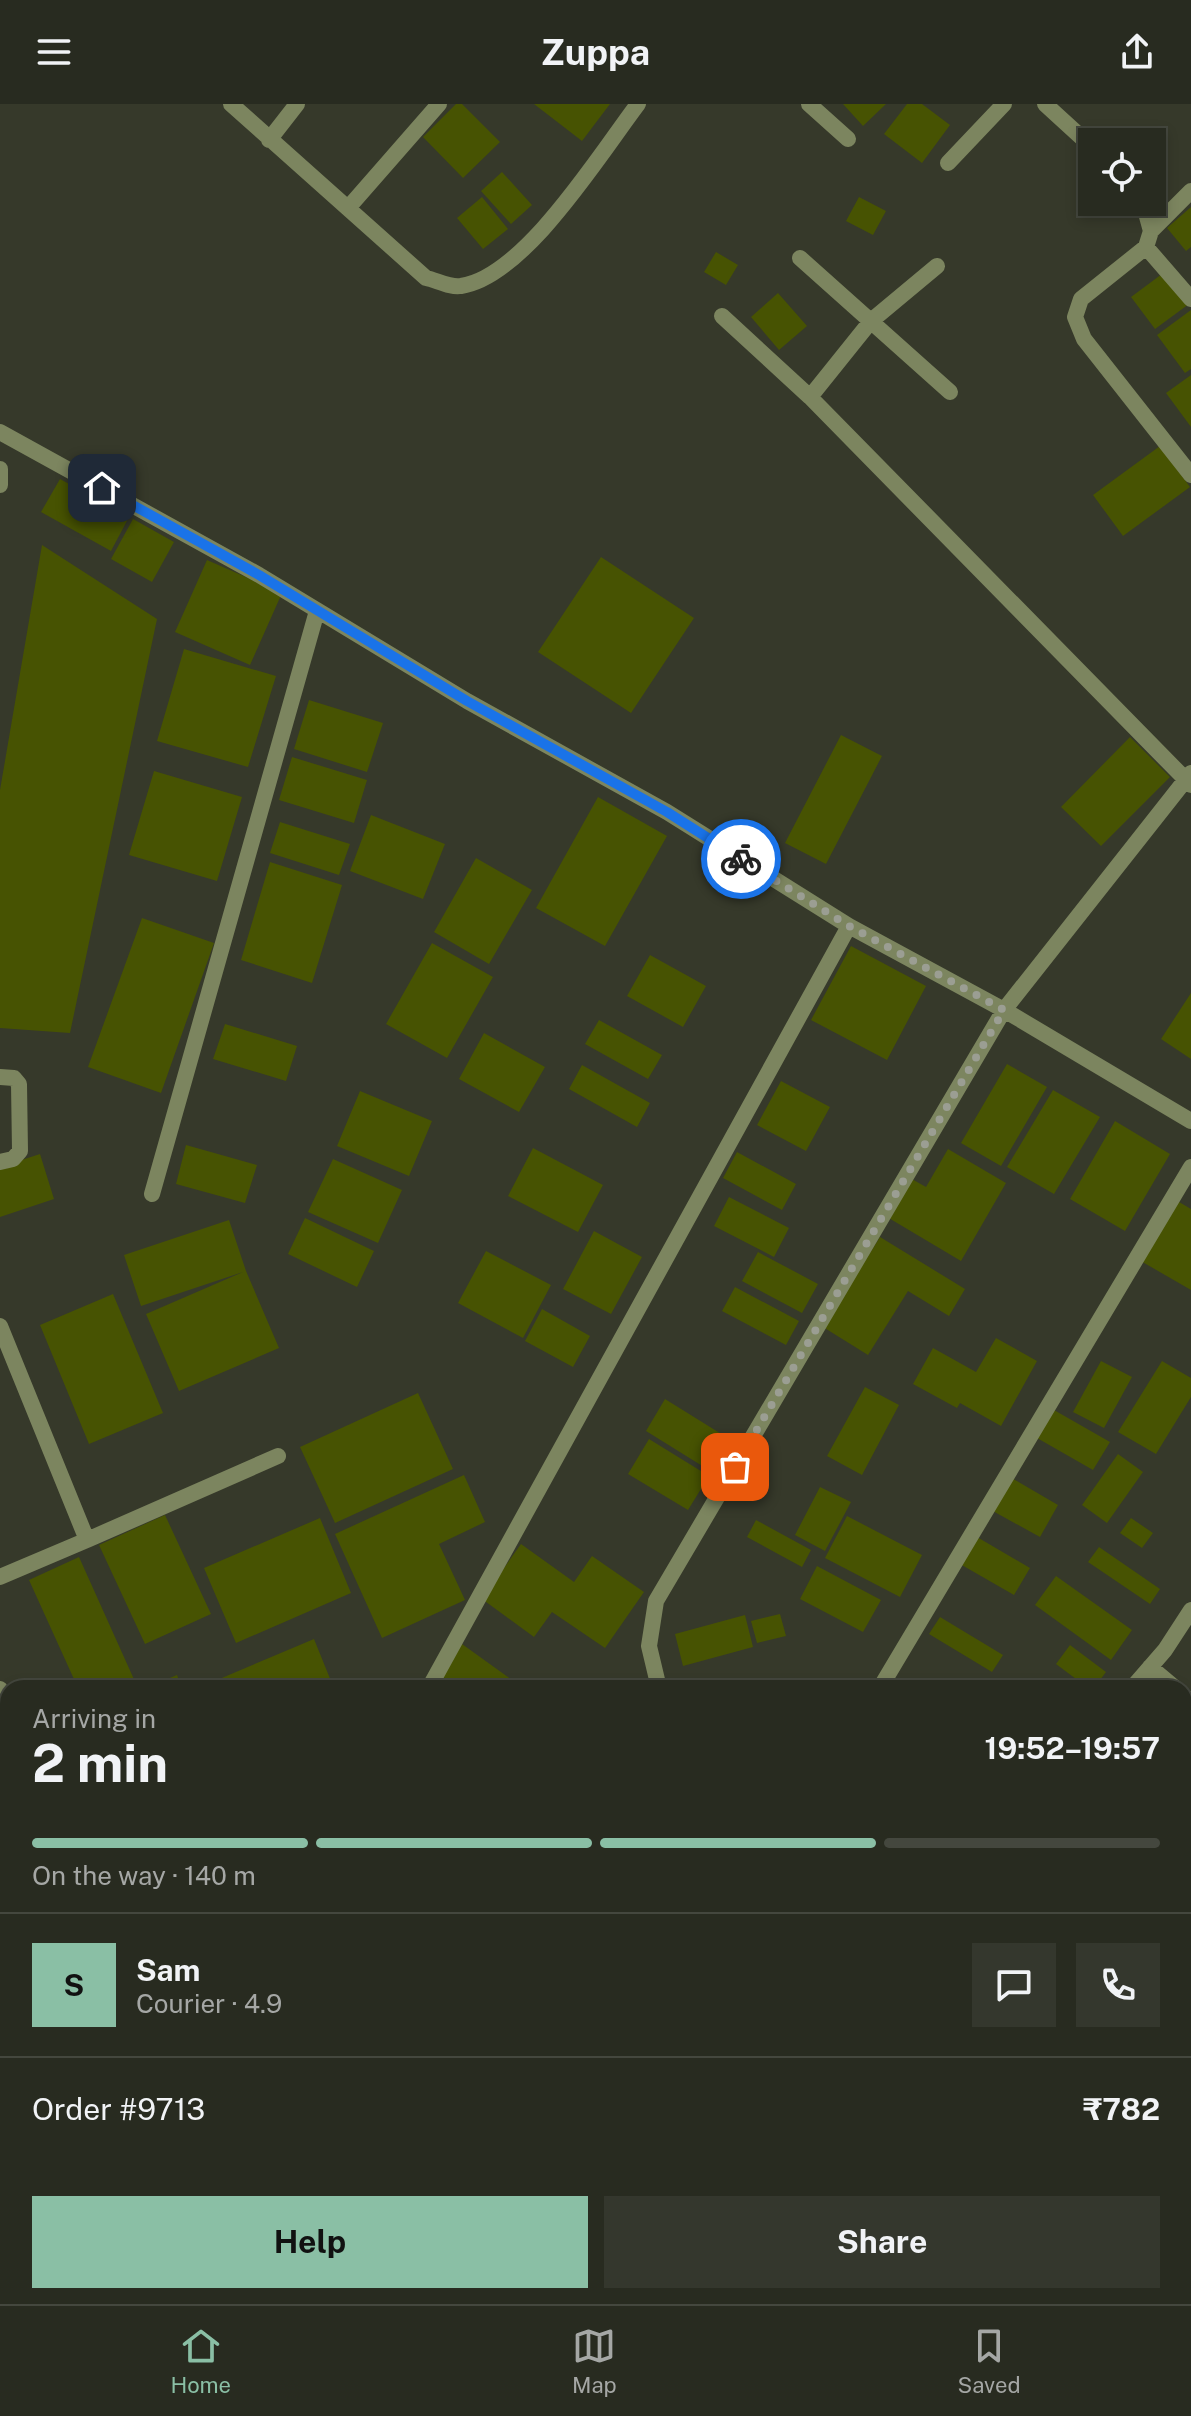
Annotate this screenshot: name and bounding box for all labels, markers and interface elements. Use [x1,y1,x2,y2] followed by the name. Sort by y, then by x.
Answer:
[32,30,76,74] icon: menu
[1115,30,1159,74] icon: share
[541,31,650,73] text: Zuppa
[1078,128,1166,216] map controls
[1078,128,1166,216] button: locate
[68,454,136,522] pin
[80,466,124,510] icon: home
[701,819,781,899] courier
[719,837,763,881] icon: bike
[701,1433,769,1501] pin
[713,1445,757,1489] icon: bag
[32,1703,156,1734] text: Arriving in
[985,1730,1160,1766] text: 19:52–19:57
[32,1733,168,1794] text: 2 min
[32,1860,256,1891] text: On the way · 140 m
[972,1943,1056,2027] button: chat
[1076,1943,1160,2027] button: phone
[136,1952,200,1988] text: Sam
[64,1967,84,2003] text: S
[136,1988,282,2019] text: Courier · 4.9
[32,2091,205,2127] text: Order #9713
[1083,2091,1160,2127] text: ₹782
[32,2196,588,2288] button: Help
[604,2196,1160,2288] button: Share
[170,2324,231,2398] tab: Home
[572,2324,617,2398] tab: Map
[958,2324,1021,2398] tab: Saved

